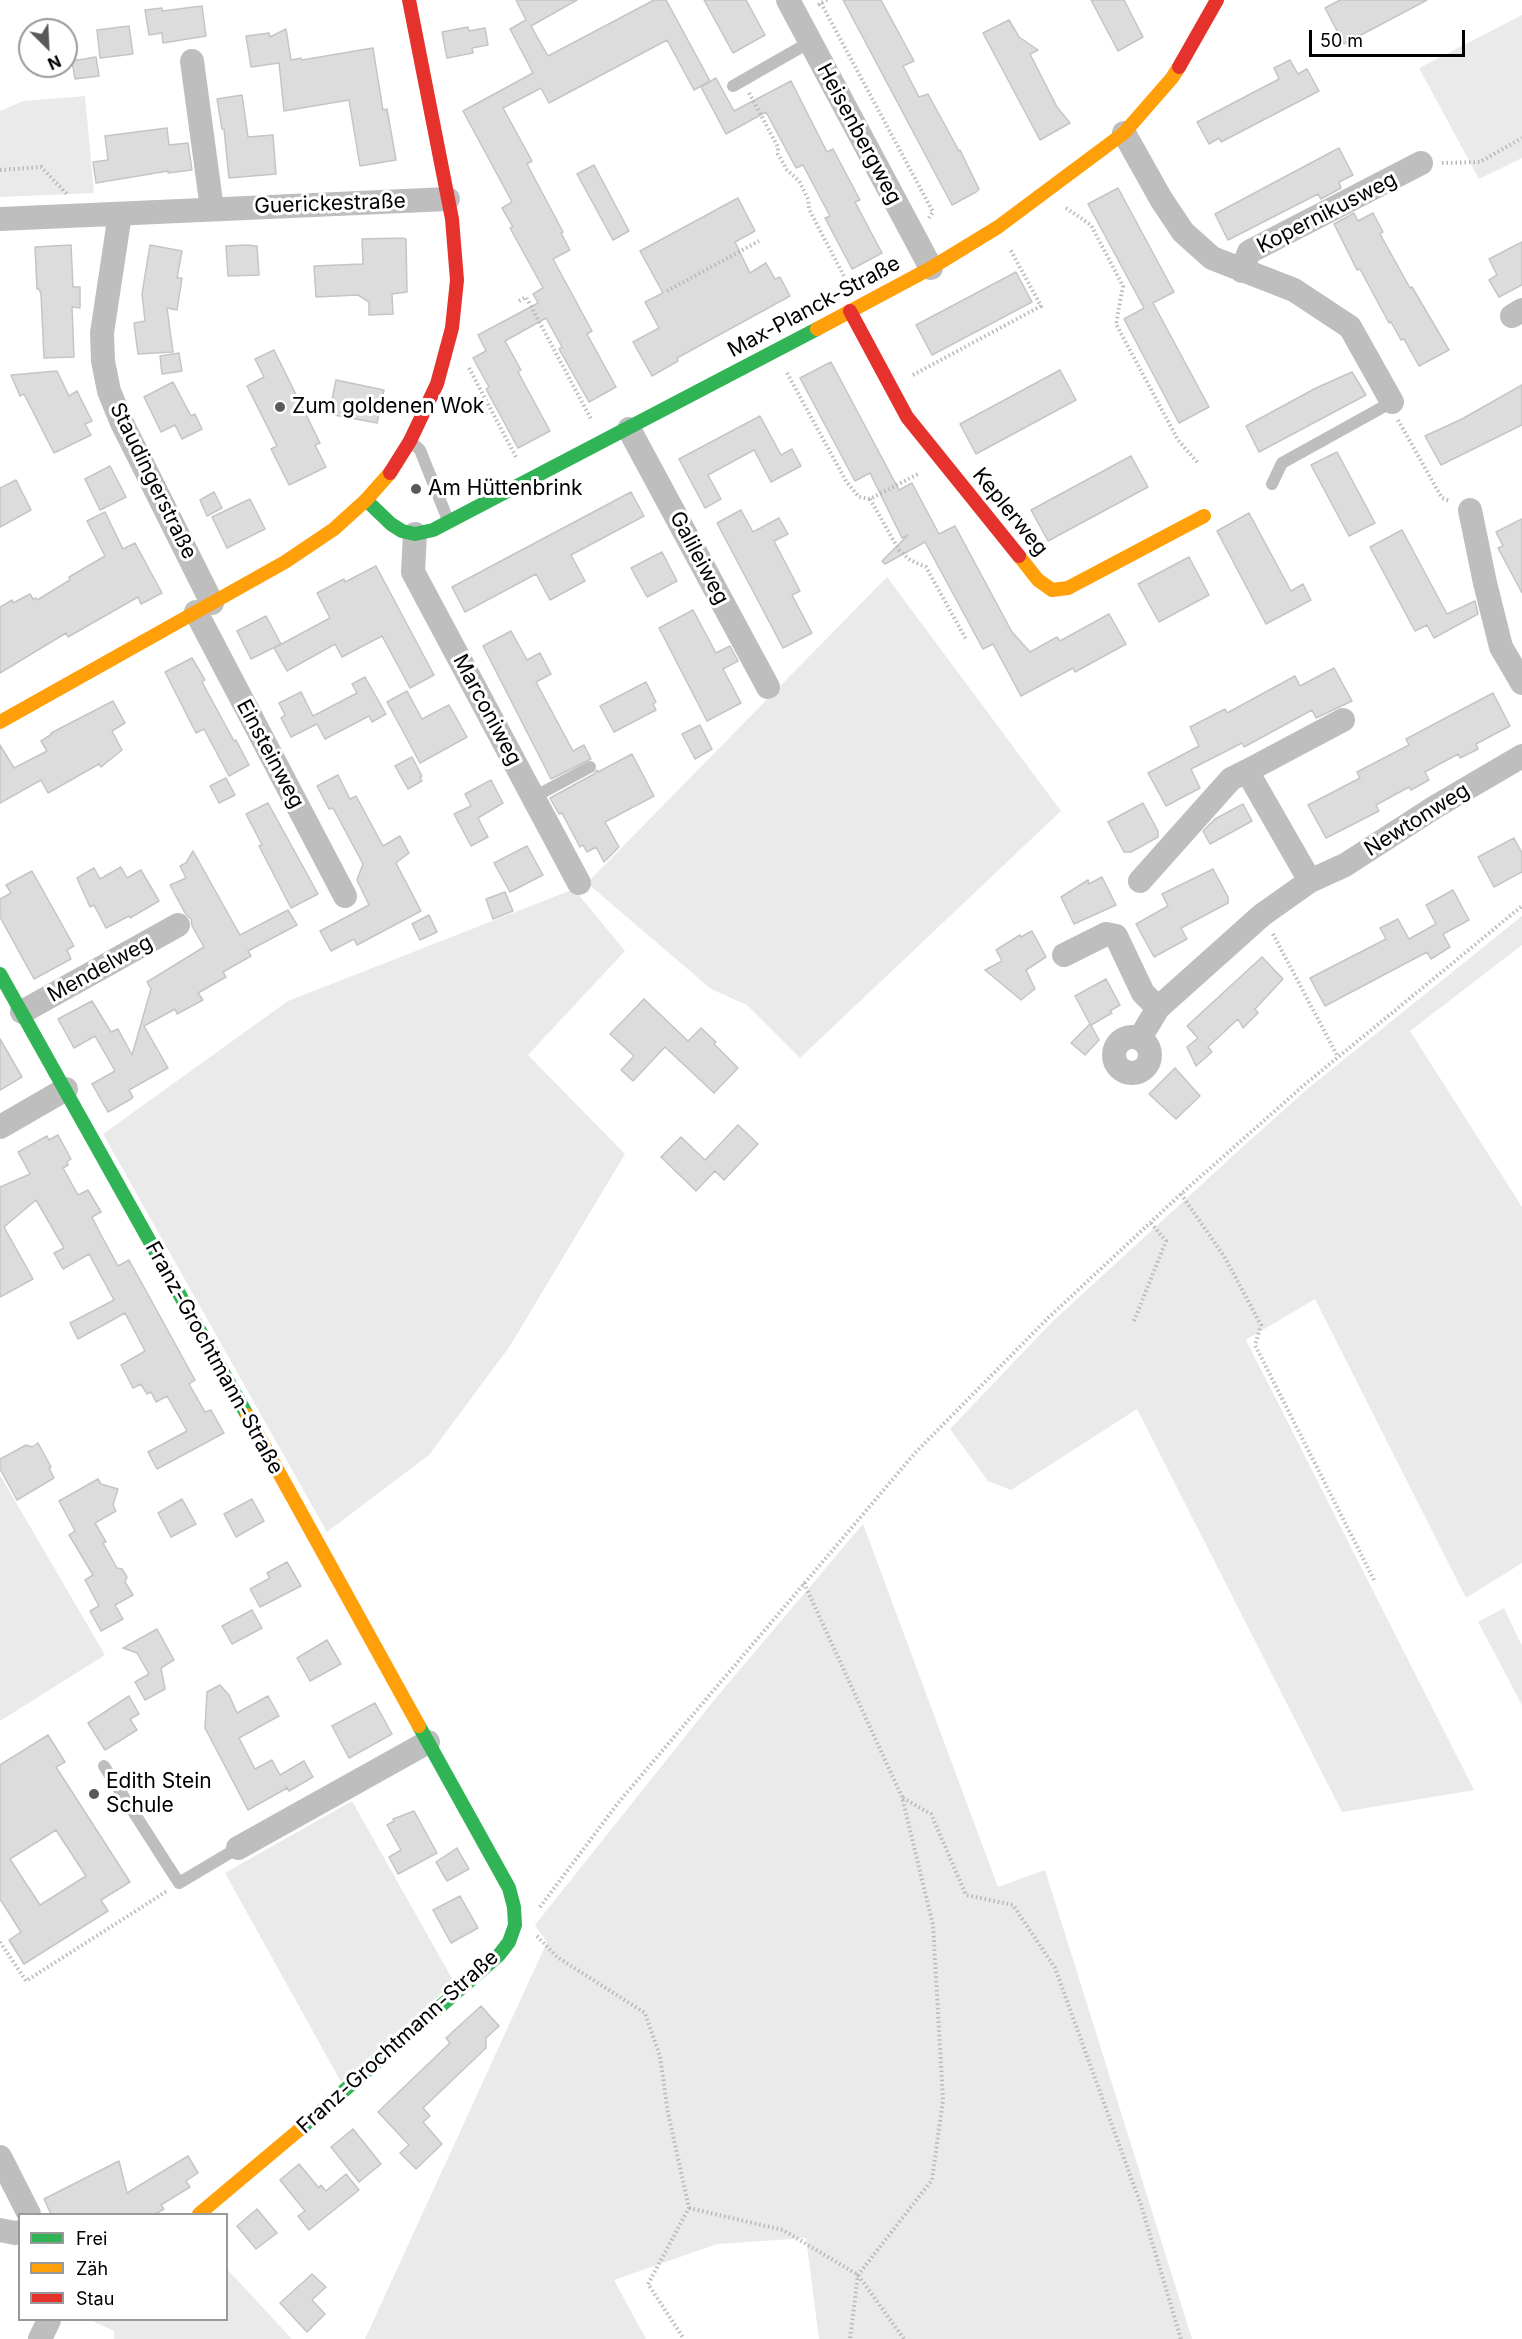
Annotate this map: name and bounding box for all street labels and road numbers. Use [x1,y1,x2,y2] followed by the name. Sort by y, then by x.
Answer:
[811,59,907,209] street label: Heisenbergweg
[1253,167,1401,259] street label: Kopernikusweg
[254,189,406,219] street label: Guerickestraße
[724,251,904,363] street label: Max-Planck-Straße
[104,399,202,563] street label: Staudingerstraße
[967,463,1053,561] street label: Keplerweg
[664,507,734,609] street label: Galileiweg
[447,650,527,770] street label: Marconiweg
[231,695,309,813] street label: Einsteinweg
[1360,778,1474,862] street label: Newtonweg
[43,930,157,1008] street label: Mendelweg
[139,1237,289,1479] street label: Franz-Grochtmann-Straße
[292,1945,504,2139] street label: Franz-Grochtmann-Straße

